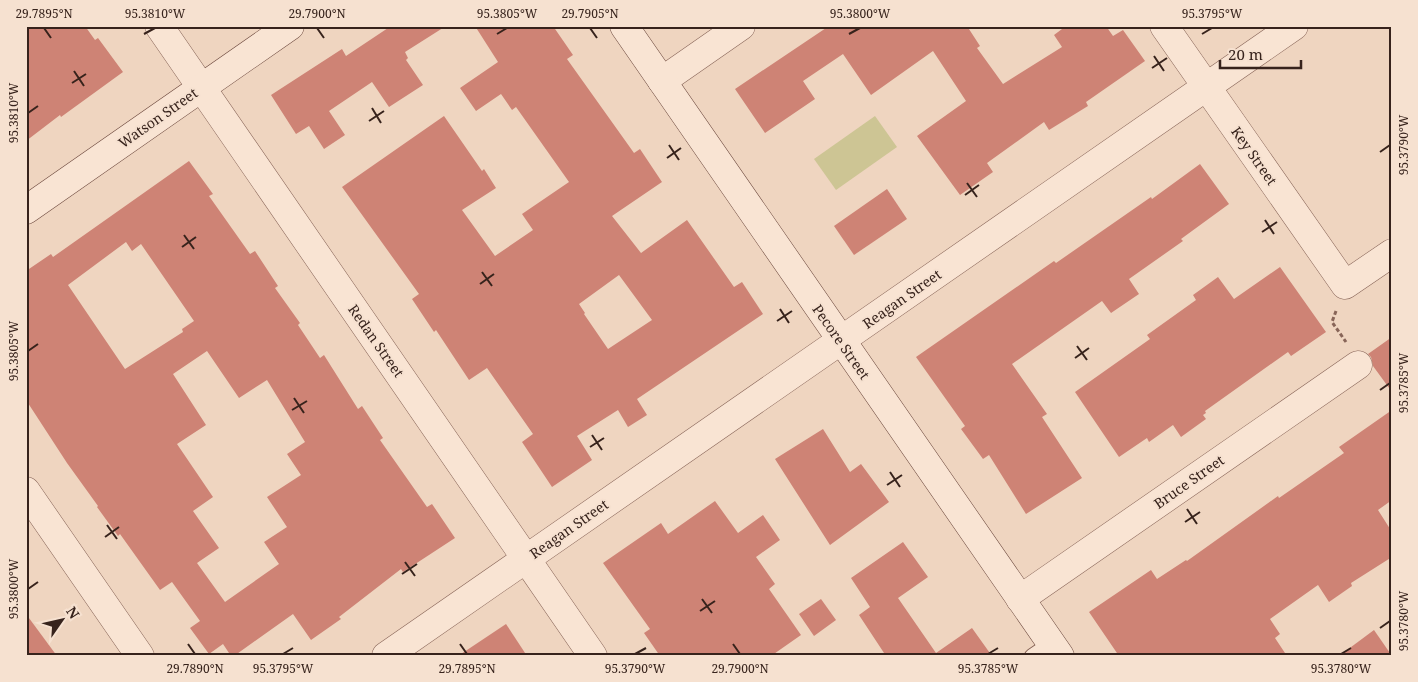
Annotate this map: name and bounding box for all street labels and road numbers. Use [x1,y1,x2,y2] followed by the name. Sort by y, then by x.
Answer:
[114,83,201,152] street label: Watson Street
[1227,123,1282,189] street label: Key Street
[859,264,945,333] street label: Reagan Street
[808,300,874,383] street label: Pecore Street
[344,301,409,381] street label: Redan Street
[1150,450,1228,513] street label: Bruce Street
[526,494,612,563] street label: Reagan Street

